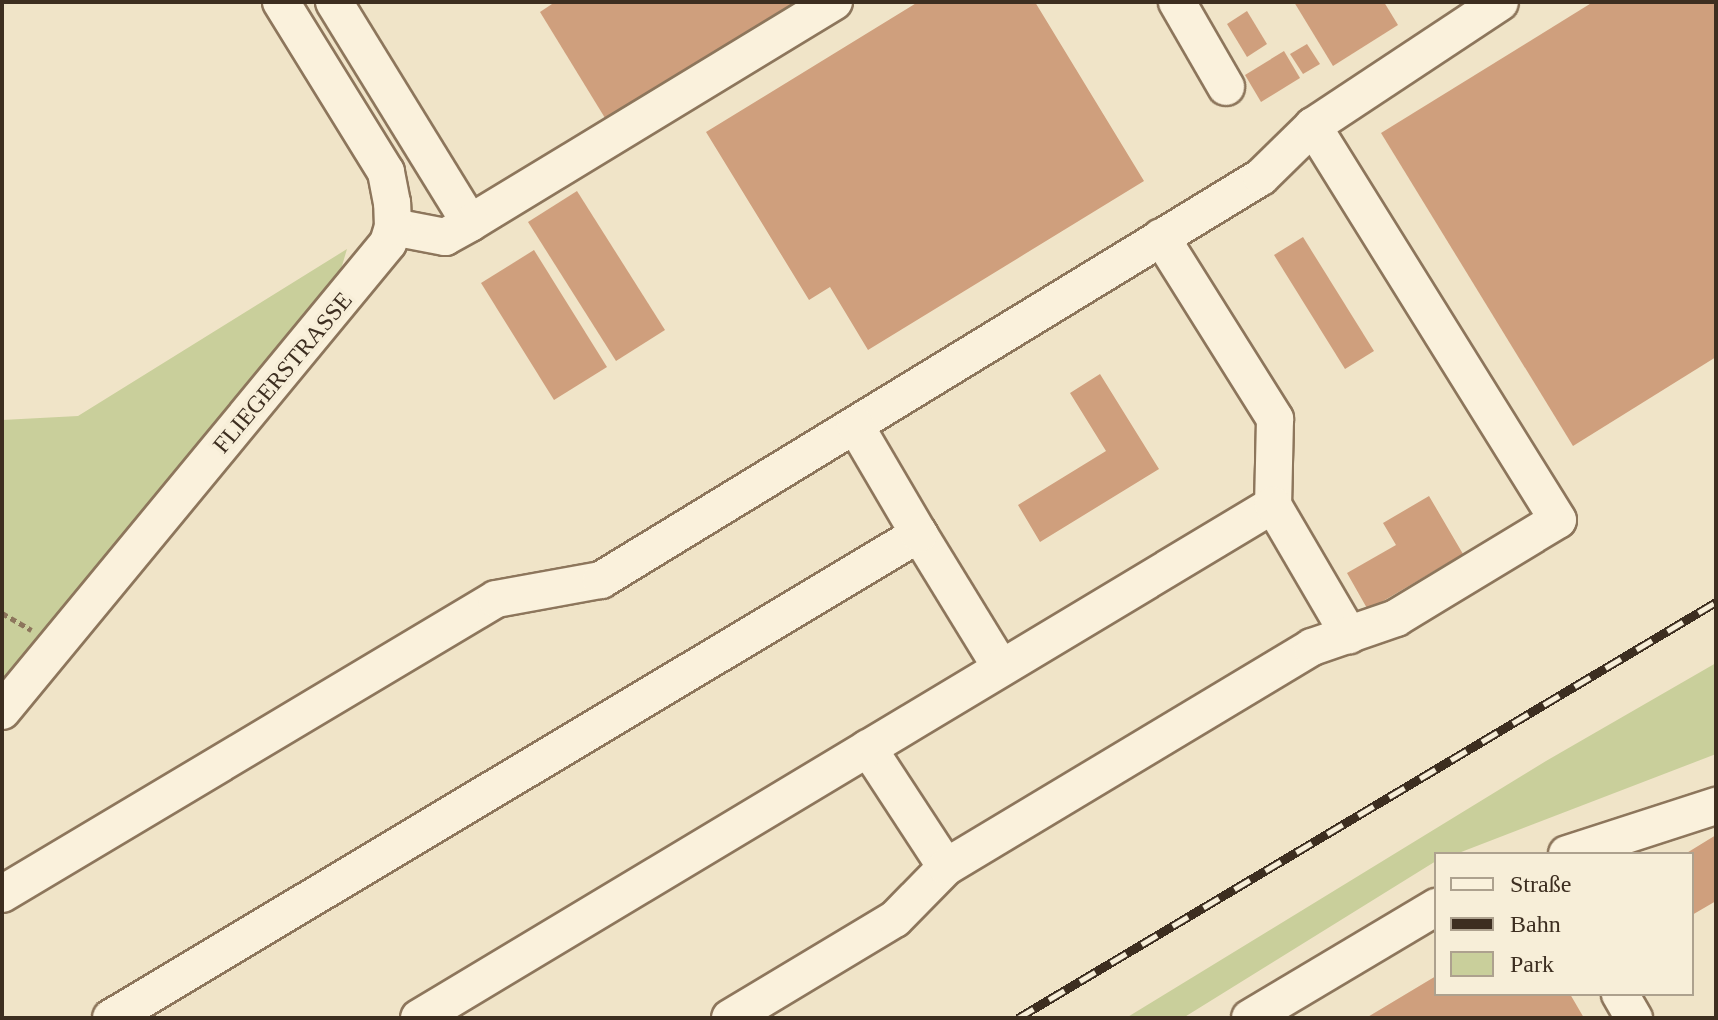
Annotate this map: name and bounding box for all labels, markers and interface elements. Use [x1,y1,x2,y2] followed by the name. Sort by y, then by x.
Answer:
[207,287,359,459] street label: FLIEGERSTRASSE
[1434,852,1694,996] legend
[1510,871,1571,897] text: Straße
[1510,911,1561,937] text: Bahn
[1510,951,1554,977] text: Park

